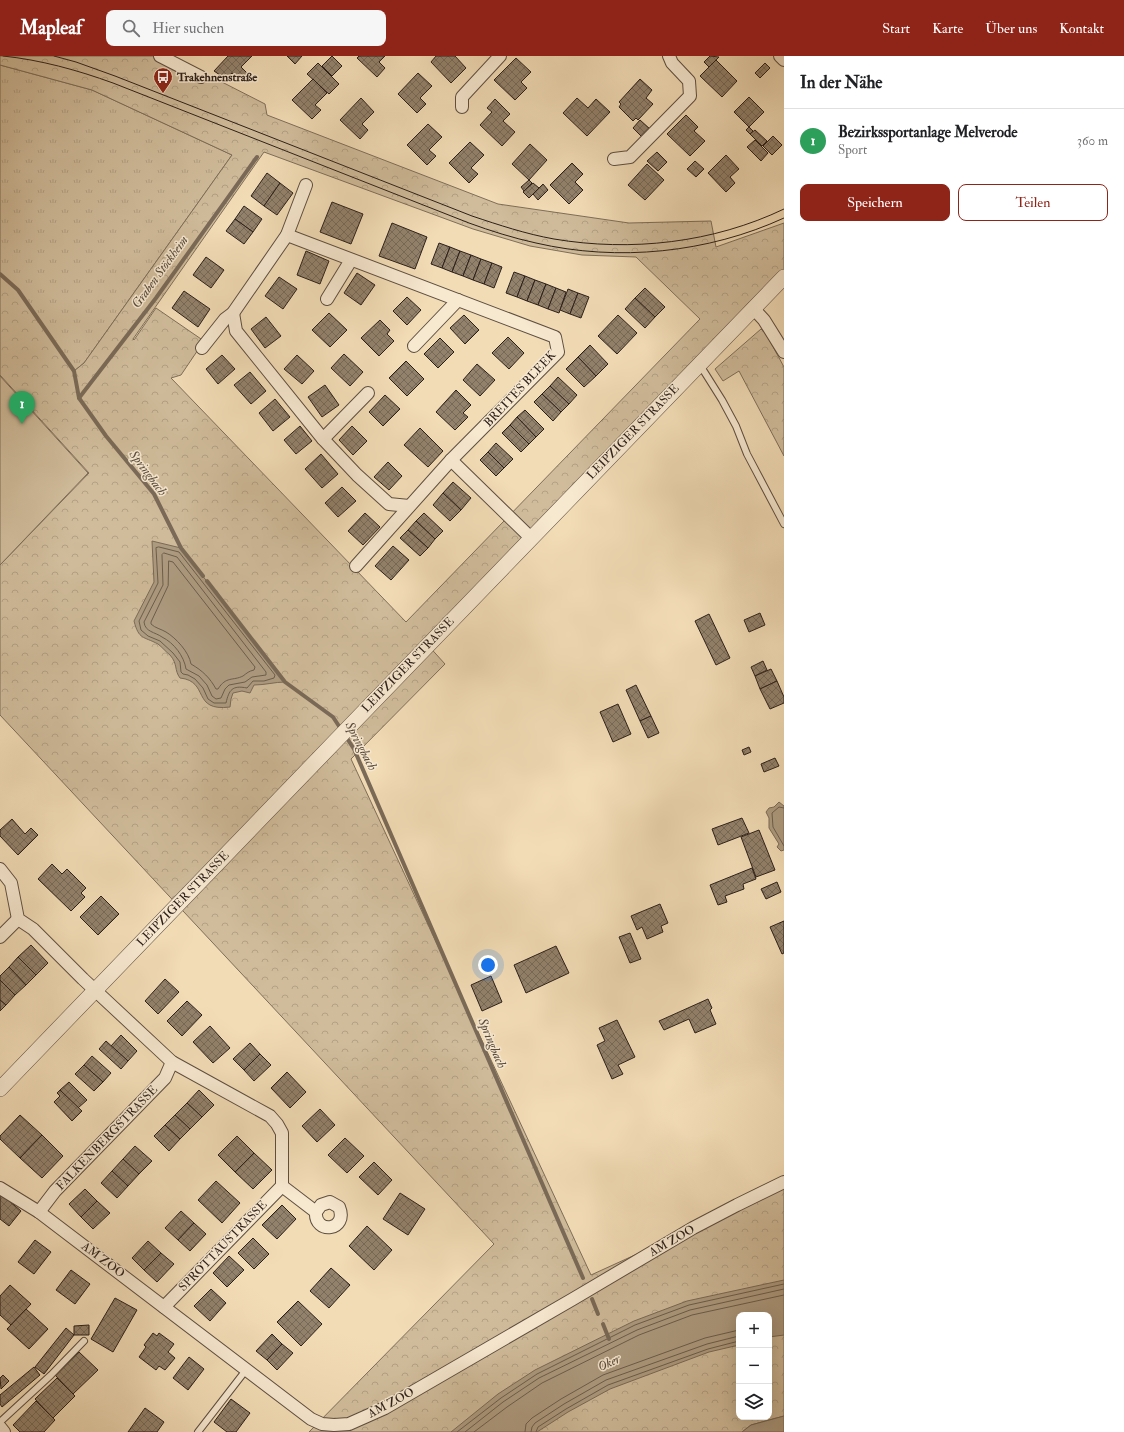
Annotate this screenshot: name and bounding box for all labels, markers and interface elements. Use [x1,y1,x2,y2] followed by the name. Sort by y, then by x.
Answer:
[106,10,386,46] search box
[20,16,82,40] text: Mapleaf
[120,17,142,39] icon: search
[152,19,224,38] text: Hier suchen
[882,20,910,37] text: Start
[932,20,963,37] text: Karte
[985,20,1037,37] text: Über uns
[1059,20,1104,37] text: Kontakt
[152,66,174,94] bus stop icon: Trakehnenstraße
[176,70,258,85] place label: Trakehnenstraße
[800,72,882,93] text: In der Nähe
[838,123,1018,142] text: Bezirkssportanlage Melverode
[811,133,815,149] text: 1
[1077,133,1108,149] text: 360 m
[838,142,867,158] text: Sport
[800,184,950,221] button: Speichern
[958,184,1108,221] button: Teilen
[128,232,192,311] water label: Graben Stöckheim
[481,347,560,430] street label: BREITES BLEEK
[584,381,683,483] street label: LEIPZIGER STRASSE
[9,391,35,424] pin: 1
[125,446,170,499] water label: Springbach
[359,614,458,716] street label: LEIPZIGER STRASSE
[341,718,381,773] water label: Springbach
[134,848,233,950] street label: LEIPZIGER STRASSE
[478,955,498,975] your location
[474,1015,510,1071] water label: Springbach
[53,1082,161,1194] street label: FALKENBERGSTRASSE
[176,1197,271,1295] street label: SPROTTAUSTRASSE
[646,1222,698,1261] street label: AM ZOO
[78,1238,128,1281] street label: AM ZOO
[736,1312,772,1420] map controls
[736,1312,772,1348] button: +
[736,1348,772,1384] button: −
[595,1350,624,1375] water label: Oker
[364,1384,417,1422] street label: AM ZOO
[736,1384,772,1420] button: layers

